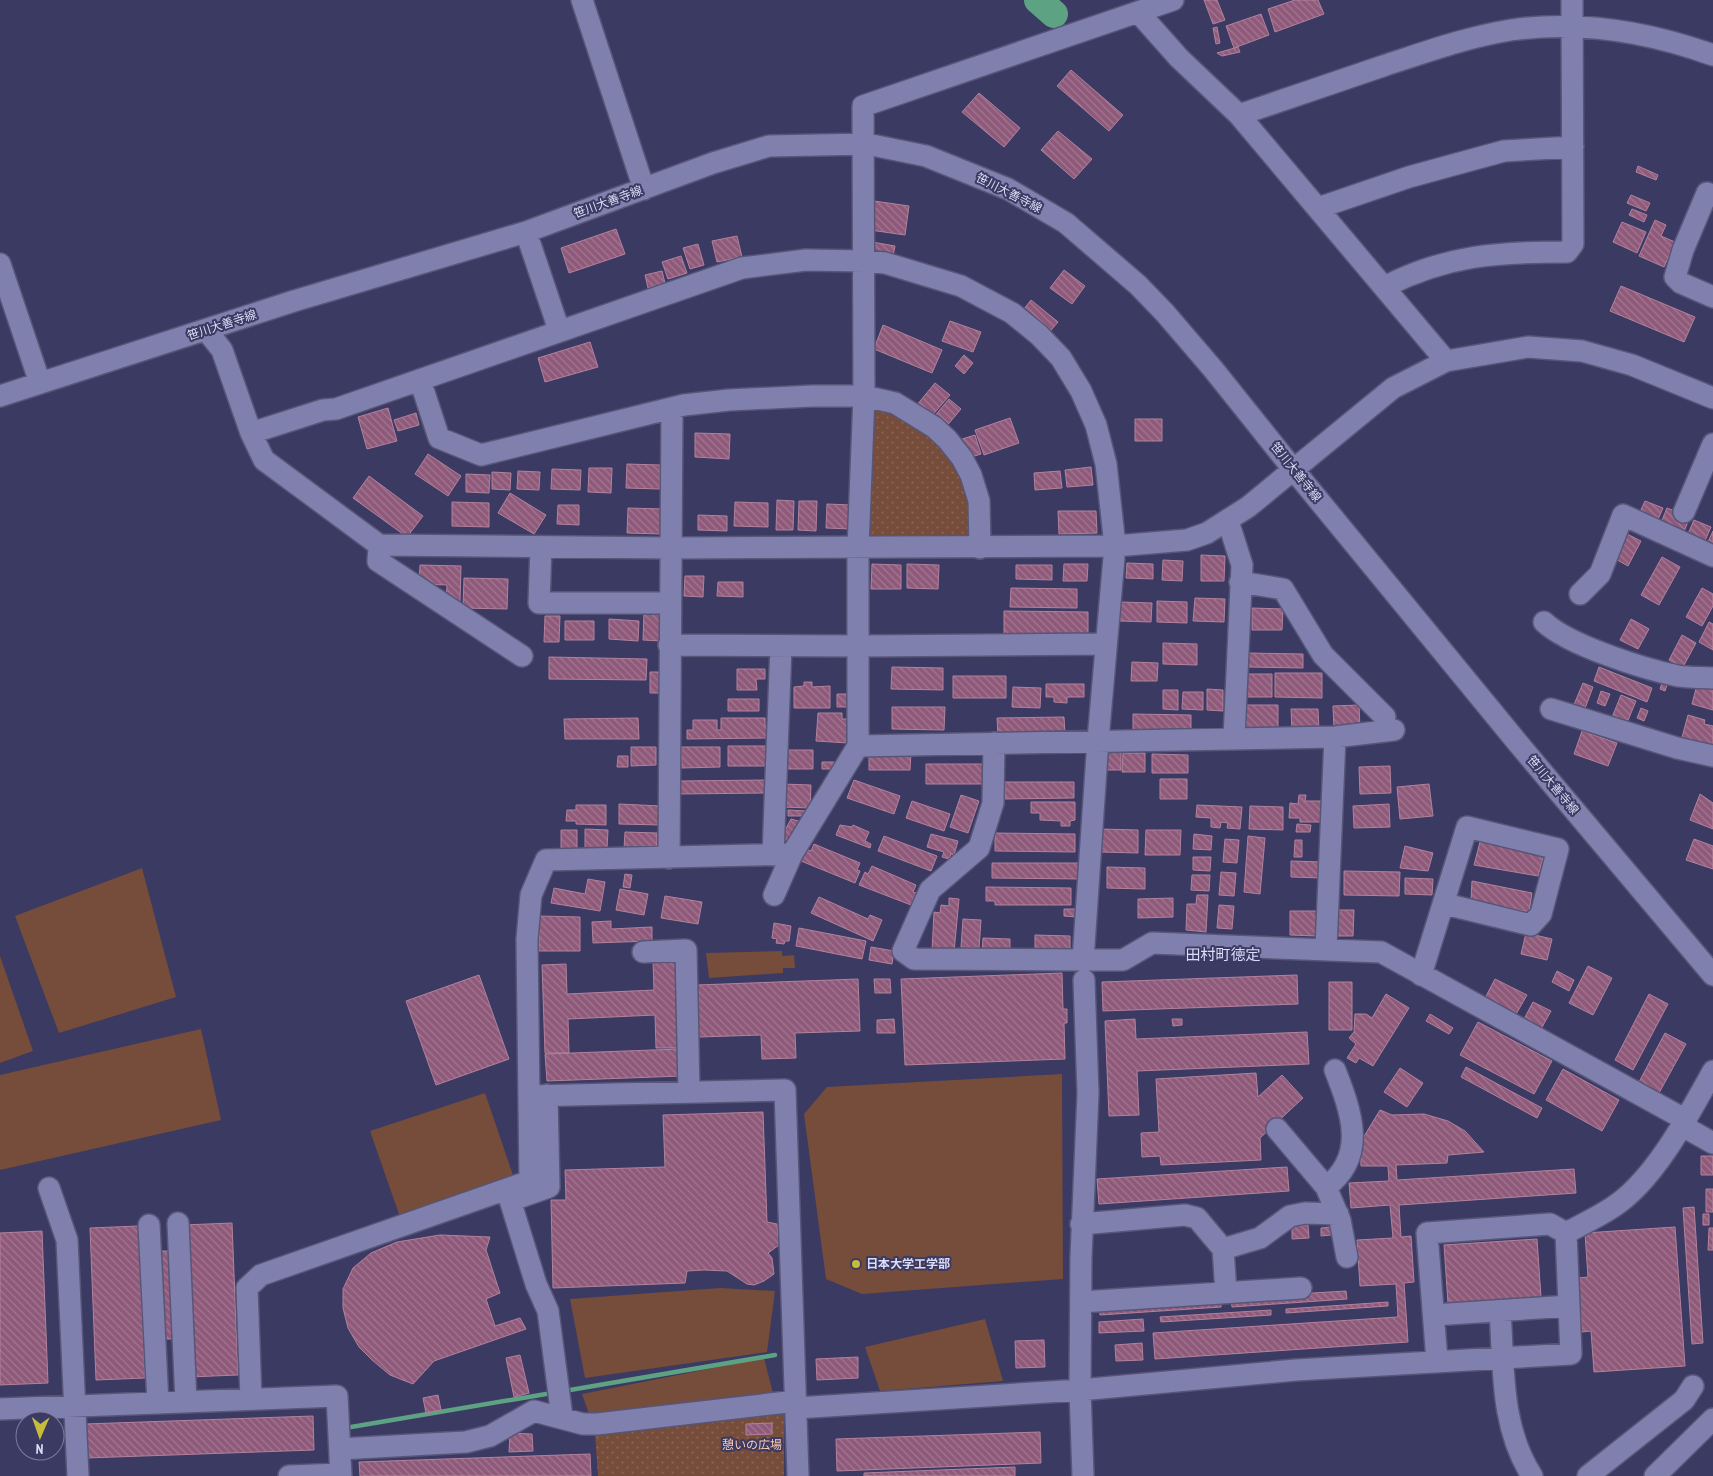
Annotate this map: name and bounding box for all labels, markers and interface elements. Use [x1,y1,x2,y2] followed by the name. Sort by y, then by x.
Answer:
[974,170,1045,216] street label: 笹川大善寺線
[571,182,644,221] street label: 笹川大善寺線
[185,306,258,343] street label: 笹川大善寺線
[1268,439,1325,504] street label: 笹川大善寺線
[1524,752,1582,817] street label: 笹川大善寺線
[1185,945,1261,964] district label: 田村町徳定
[866,1256,950,1271] place label: 日本大学工学部
[850,1258,862,1270] marker: 日本大学工学部
[15,1411,65,1461] north arrow
[722,1437,782,1452] park label: 憩いの広場
[35,1440,44,1458] text: N

